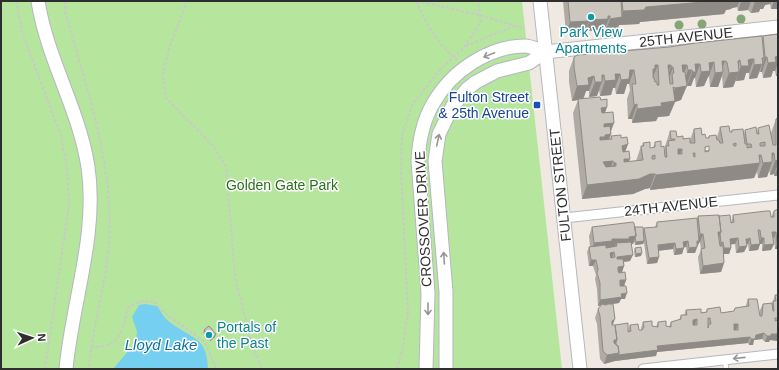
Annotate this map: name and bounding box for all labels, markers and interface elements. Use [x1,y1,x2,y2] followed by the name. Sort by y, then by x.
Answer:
[586,12,596,22] marker: Park View Apartments
[555,24,627,56] place label: Park View Apartments
[638,24,734,50] street label: 25TH AVENUE
[484,52,496,60] one-way arrow
[438,89,529,121] place label: Fulton Street & 25th Avenue
[532,100,542,110] marker: Fulton Street & 25th Avenue
[546,127,574,242] street label: FULTON STREET
[435,134,443,147] one-way arrow
[411,151,435,287] street label: CROSSOVER DRIVE
[226,177,339,193] park label: Golden Gate Park
[623,193,719,219] street label: 24TH AVENUE
[440,252,447,265] one-way arrow
[424,302,432,315] one-way arrow
[12,318,52,358] north arrow
[217,319,276,351] place label: Portals of the Past
[204,330,214,340] marker: Portals of the Past
[36,333,48,342] text: N
[125,336,197,353] water label: Lloyd Lake
[733,355,746,362] one-way arrow

